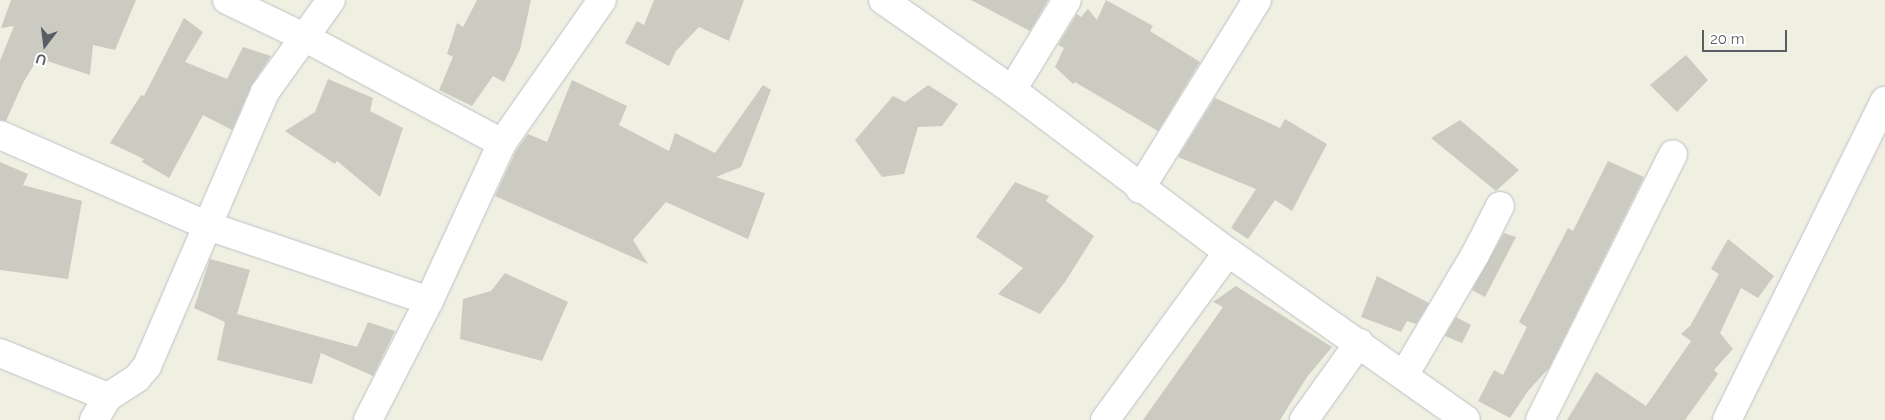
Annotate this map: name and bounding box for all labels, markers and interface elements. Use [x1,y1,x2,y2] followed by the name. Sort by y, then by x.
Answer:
[20,20,70,70] north arrow
[1705,20,1790,52] scale bar
[1710,30,1745,48] text: 20 m
[34,50,48,69] text: U

